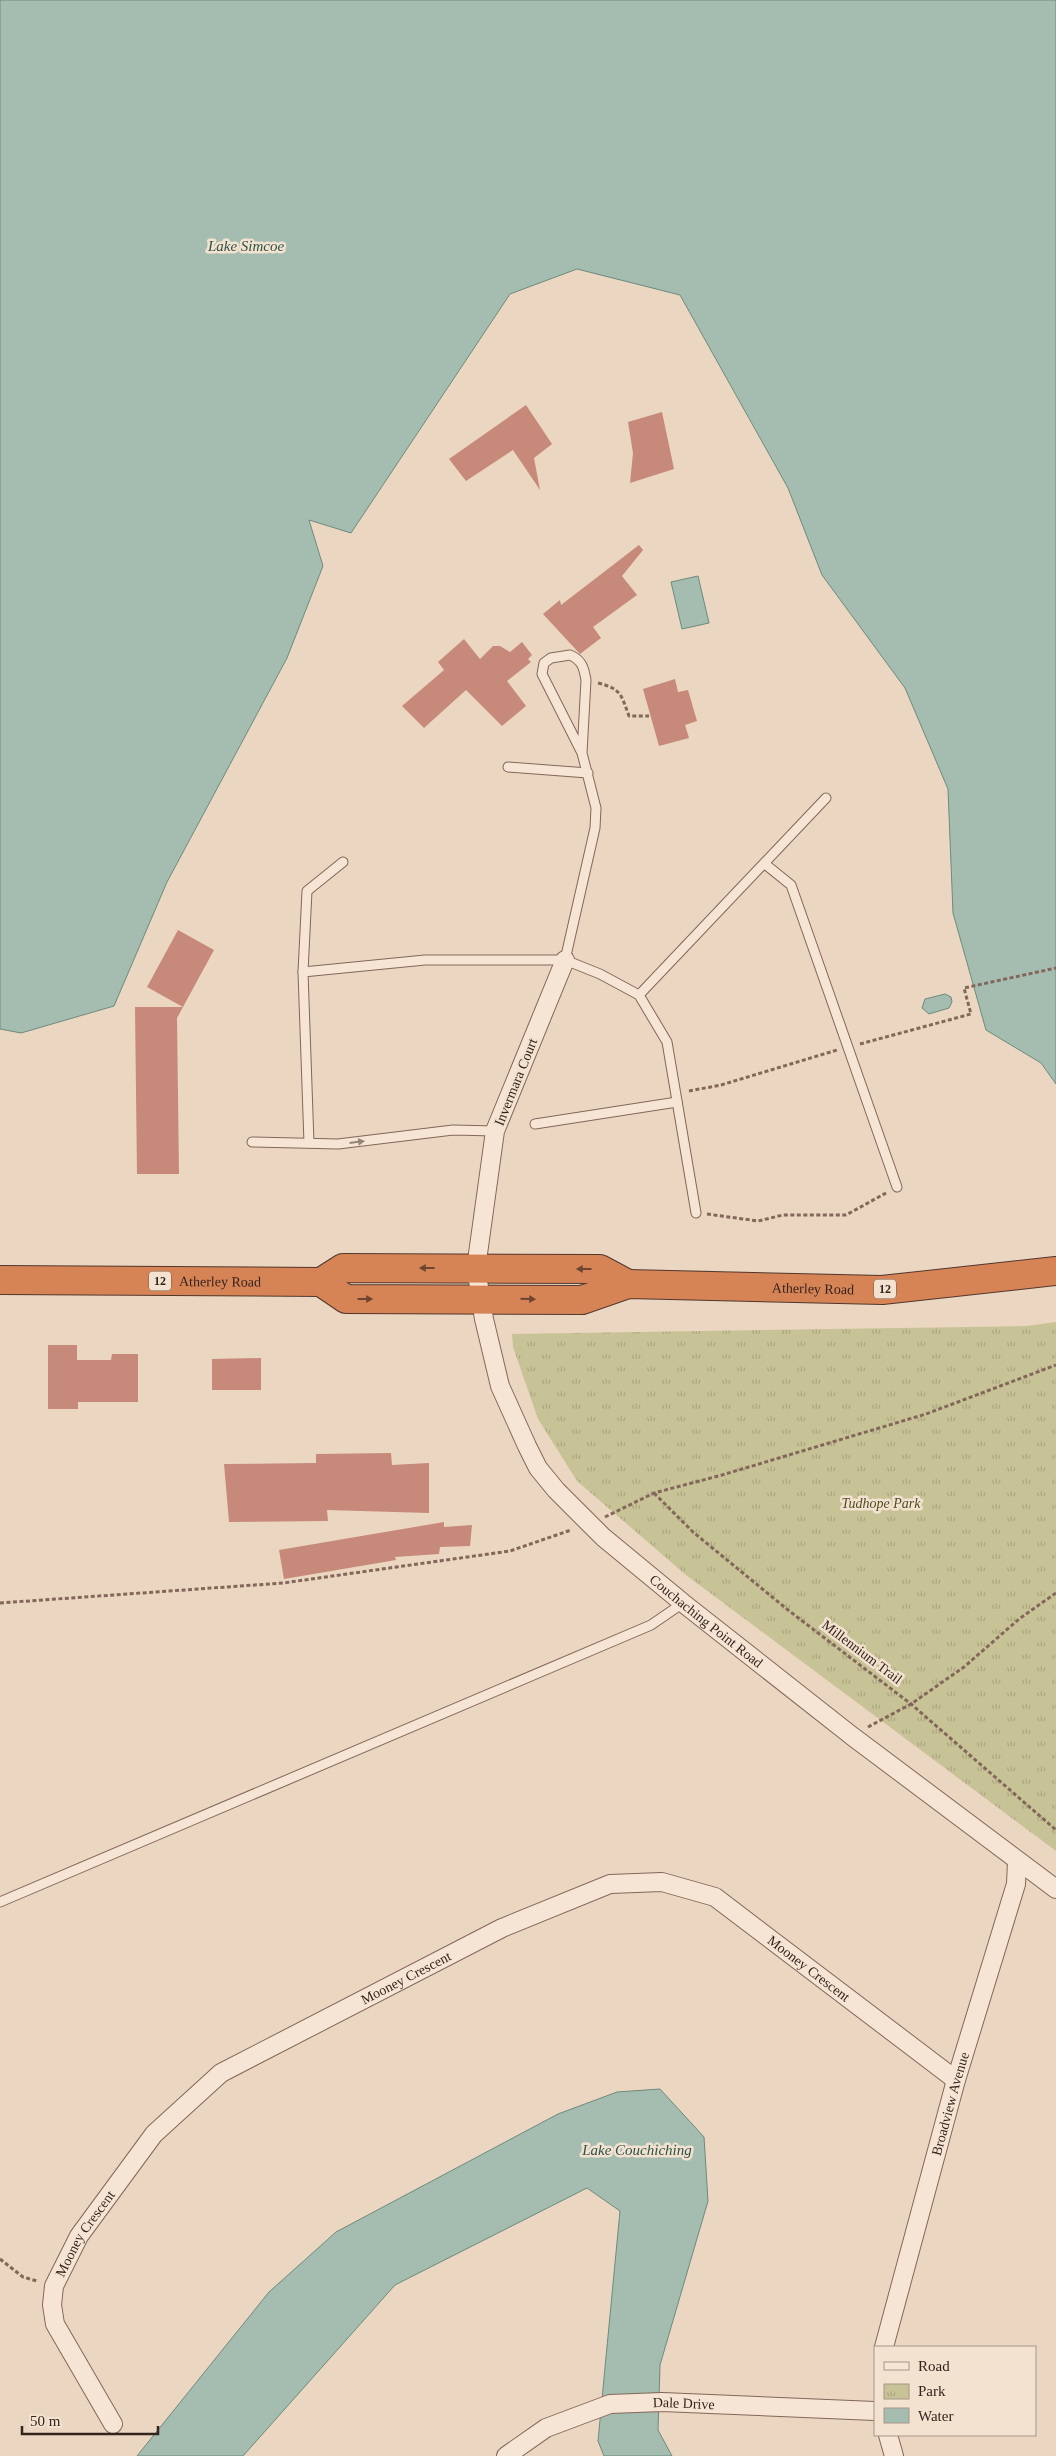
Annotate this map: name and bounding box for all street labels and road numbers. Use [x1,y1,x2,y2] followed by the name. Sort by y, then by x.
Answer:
[492,1036,540,1128] street label: Invermara Court
[149,1272,171,1290] road number: 12
[179,1274,261,1289] street label: Atherley Road
[772,1280,854,1297] street label: Atherley Road
[874,1280,896,1298] road number: 12
[647,1571,766,1670] street label: Couchaching Point Road
[819,1617,905,1687] street label: Millennium Trail
[765,1932,853,2004] street label: Mooney Crescent
[358,1948,453,2007] street label: Mooney Crescent
[928,2050,972,2157] street label: Broadview Avenue
[52,2187,118,2279] street label: Mooney Crescent
[653,2394,715,2412] street label: Dale Drive

